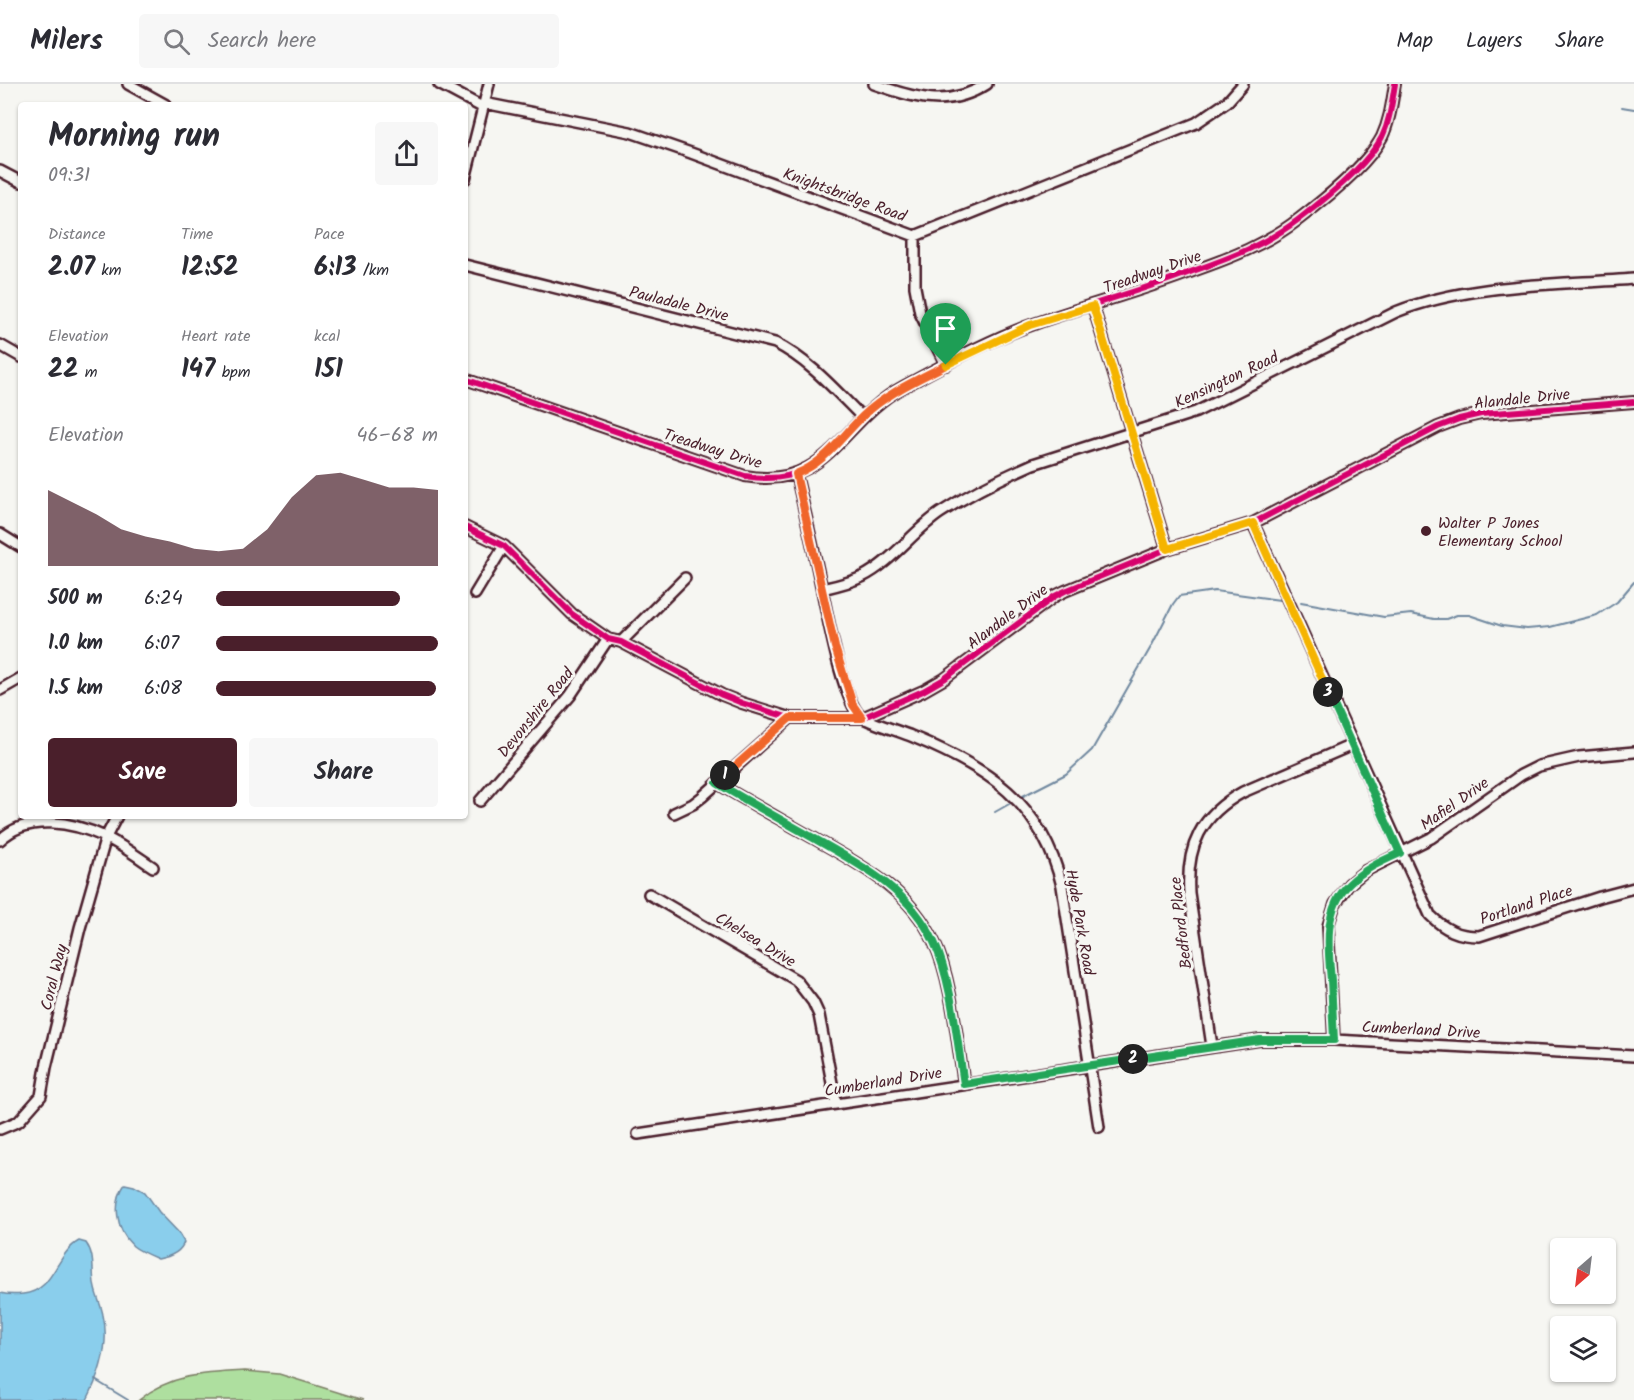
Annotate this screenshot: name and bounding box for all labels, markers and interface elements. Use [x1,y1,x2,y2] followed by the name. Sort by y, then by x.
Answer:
[139,14,559,68] search box
[30,19,103,64] text: Milers
[208,24,316,59] text: Search here
[160,25,193,58] icon: search
[1396,25,1433,58] text: Map
[1466,25,1522,58] text: Layers
[1555,25,1604,58] text: Share
[48,111,220,164] text: Morning run
[375,122,438,185] button: share
[48,160,90,192] text: 09:31
[779,161,911,230] street label: Knightsbridge Road
[48,222,106,247] text: Distance
[181,222,213,247] text: Time
[314,222,345,247] text: Pace
[1100,244,1205,301] street label: Treadway Drive
[48,247,95,289] text: 2.07
[181,247,239,289] text: 12:52
[314,247,357,289] text: 6:13
[95,258,122,283] text: km
[357,258,389,283] text: /km
[626,280,731,329] street label: Pauladale Drive
[920,303,971,365] pin
[929,312,962,345] icon: arrive
[48,324,109,349] text: Elevation
[181,324,251,349] text: Heart rate
[314,324,340,349] text: kcal
[1170,345,1284,415] street label: Kensington Road
[48,349,78,391] text: 22
[181,349,215,391] text: 147
[314,349,343,391] text: 151
[78,360,97,385] text: m
[215,360,251,385] text: bpm
[1473,382,1571,417] street label: Alandale Drive
[48,420,124,452] text: Elevation
[357,420,438,452] text: 46–68 m
[660,423,765,476] street label: Treadway Drive
[1438,511,1563,554] place label: Walter P Jones Elementary School
[1419,524,1433,538] marker: Walter P Jones Elementary School
[962,578,1054,656] street label: Alandale Drive
[48,583,103,615] text: 500 m
[144,583,183,615] text: 6:24
[48,628,103,660] text: 1.0 km
[144,628,179,660] text: 6:07
[492,661,581,764] street label: Devonshire Road
[48,673,103,705] text: 1.5 km
[144,673,182,705] text: 6:08
[1313,677,1343,707] pin: 3
[1324,679,1332,704] text: 3
[48,738,237,807] button: Save
[249,738,438,807] button: Share
[710,760,740,790] pin: 1
[723,762,727,787] text: 1
[1415,771,1495,837] street label: Mafiel Drive
[1058,867,1101,978] street label: Hyde Park Road
[1163,875,1200,970] street label: Bedford Place
[1477,879,1576,932] street label: Portland Place
[710,906,800,974] street label: Chelsea Drive
[34,941,75,1013] street label: Coral Way
[1361,1015,1481,1046] street label: Cumberland Drive
[1118,1044,1148,1074] pin: 2
[1128,1046,1138,1071] text: 2
[823,1061,944,1104] street label: Cumberland Drive
[1550,1238,1616,1304] north arrow
[1550,1238,1616,1382] map controls
[1550,1316,1616,1382] button: layers

